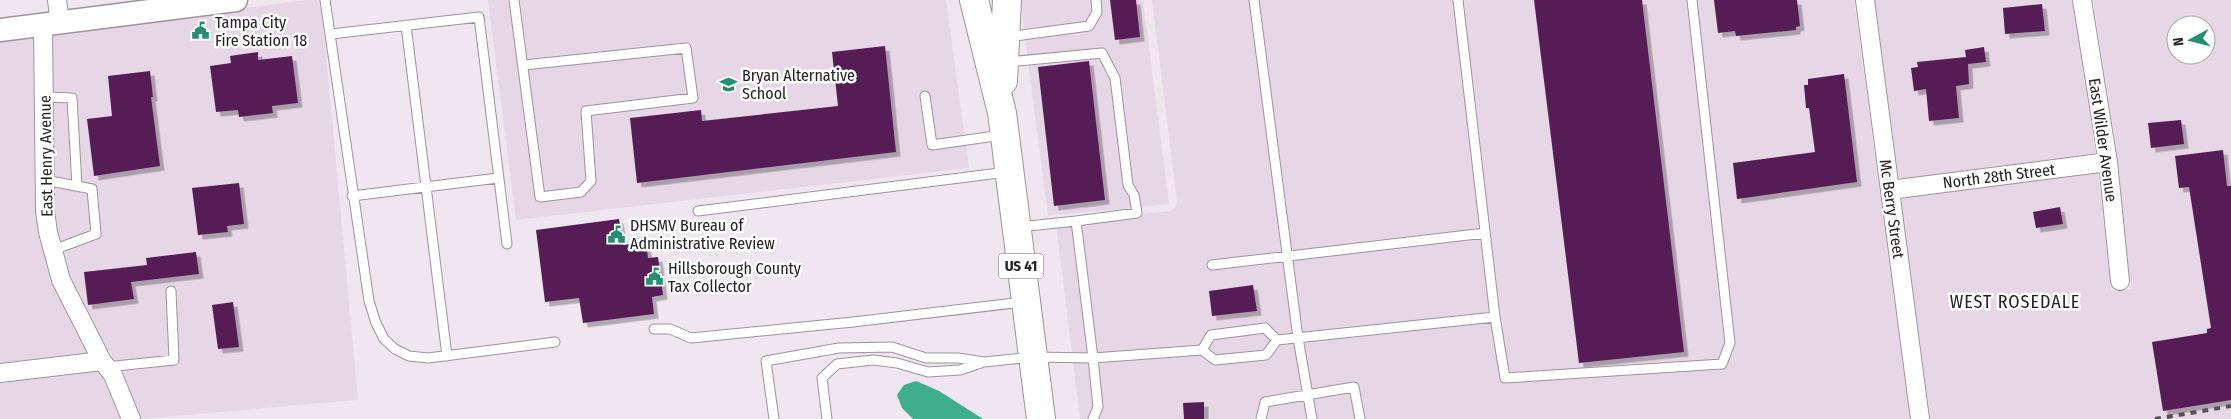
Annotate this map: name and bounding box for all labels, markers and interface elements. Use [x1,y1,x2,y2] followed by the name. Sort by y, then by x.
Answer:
[215,13,307,50] place label: Tampa City Fire Station 18
[2166,15,2216,65] north arrow
[191,21,211,41] public building icon: Tampa City Fire Station 18
[2170,36,2188,47] text: N
[742,66,855,103] place label: Bryan Alternative School
[718,74,738,94] school or university icon: Bryan Alternative School
[2085,77,2121,203] street label: East Wilder Avenue
[35,95,57,217] street label: East Henry Avenue
[1876,158,1908,261] street label: Mc Berry Street
[1942,160,2057,192] street label: North 28th Street
[630,216,775,253] place label: DHSMV Bureau of Administrative Review
[606,224,626,244] public building icon: DHSMV Bureau of Administrative Review
[998,254,1044,278] road number: US 41
[668,259,802,296] place label: Hillsborough County Tax Collector
[644,267,664,287] public building icon: Hillsborough County Tax Collector
[1950,291,2080,313] district label: WEST ROSEDALE

